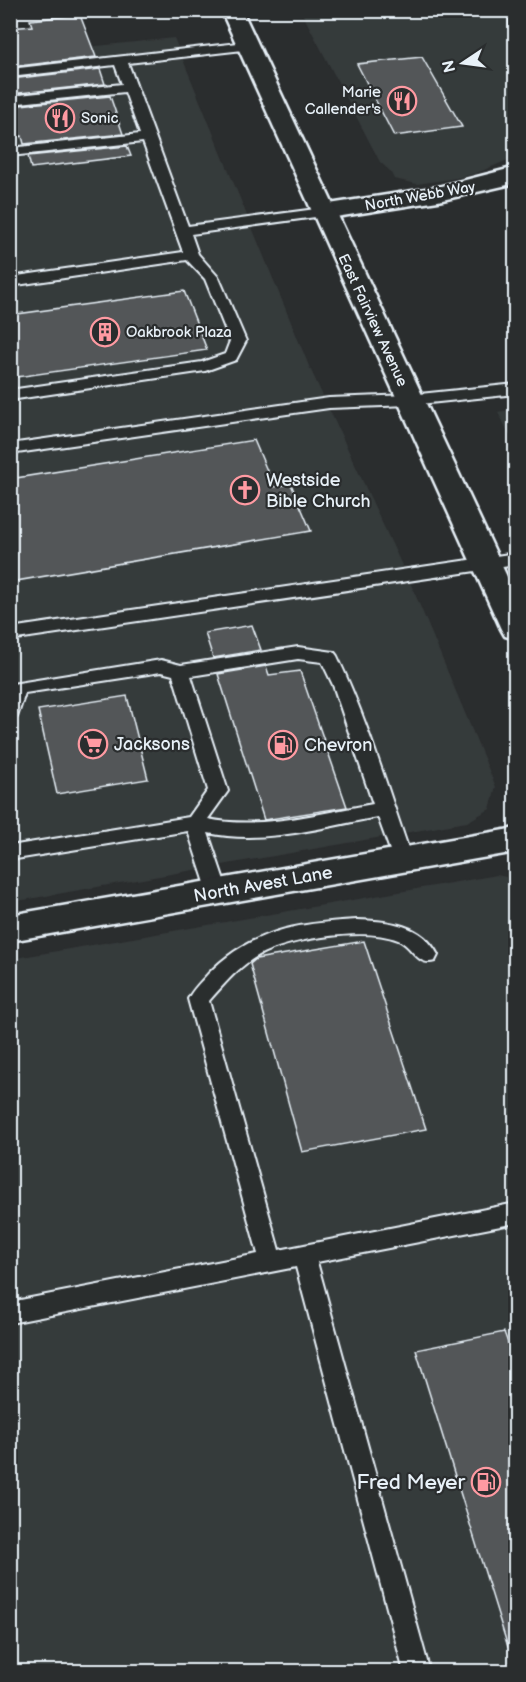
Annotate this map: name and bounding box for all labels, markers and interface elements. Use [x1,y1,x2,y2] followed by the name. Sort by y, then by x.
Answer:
[433,33,493,93] north arrow
[439,58,460,74] text: N
[305,83,382,119] place label: Marie Callender's
[386,85,418,117] restaurant icon: Marie Callender's
[44,102,76,134] restaurant icon: Sonic
[81,109,119,128] place label: Sonic
[363,177,477,216] street label: North Webb Way
[333,251,412,390] street label: East Fairview Avenue
[89,316,121,348] building icon: Oakbrook Plaza
[126,323,232,342] place label: Oakbrook Plaza
[266,470,370,512] place label: Westside Bible Church
[229,474,261,506] church icon: Westside Bible Church
[77,728,109,760] supermarket icon: Jacksons
[267,729,299,761] fuel station icon: Chevron
[114,734,190,755] place label: Jacksons
[304,735,373,756] place label: Chevron
[192,862,334,907] street label: North Avest Lane
[470,1466,502,1498] fuel station icon: Fred Meyer
[357,1470,465,1495] place label: Fred Meyer

